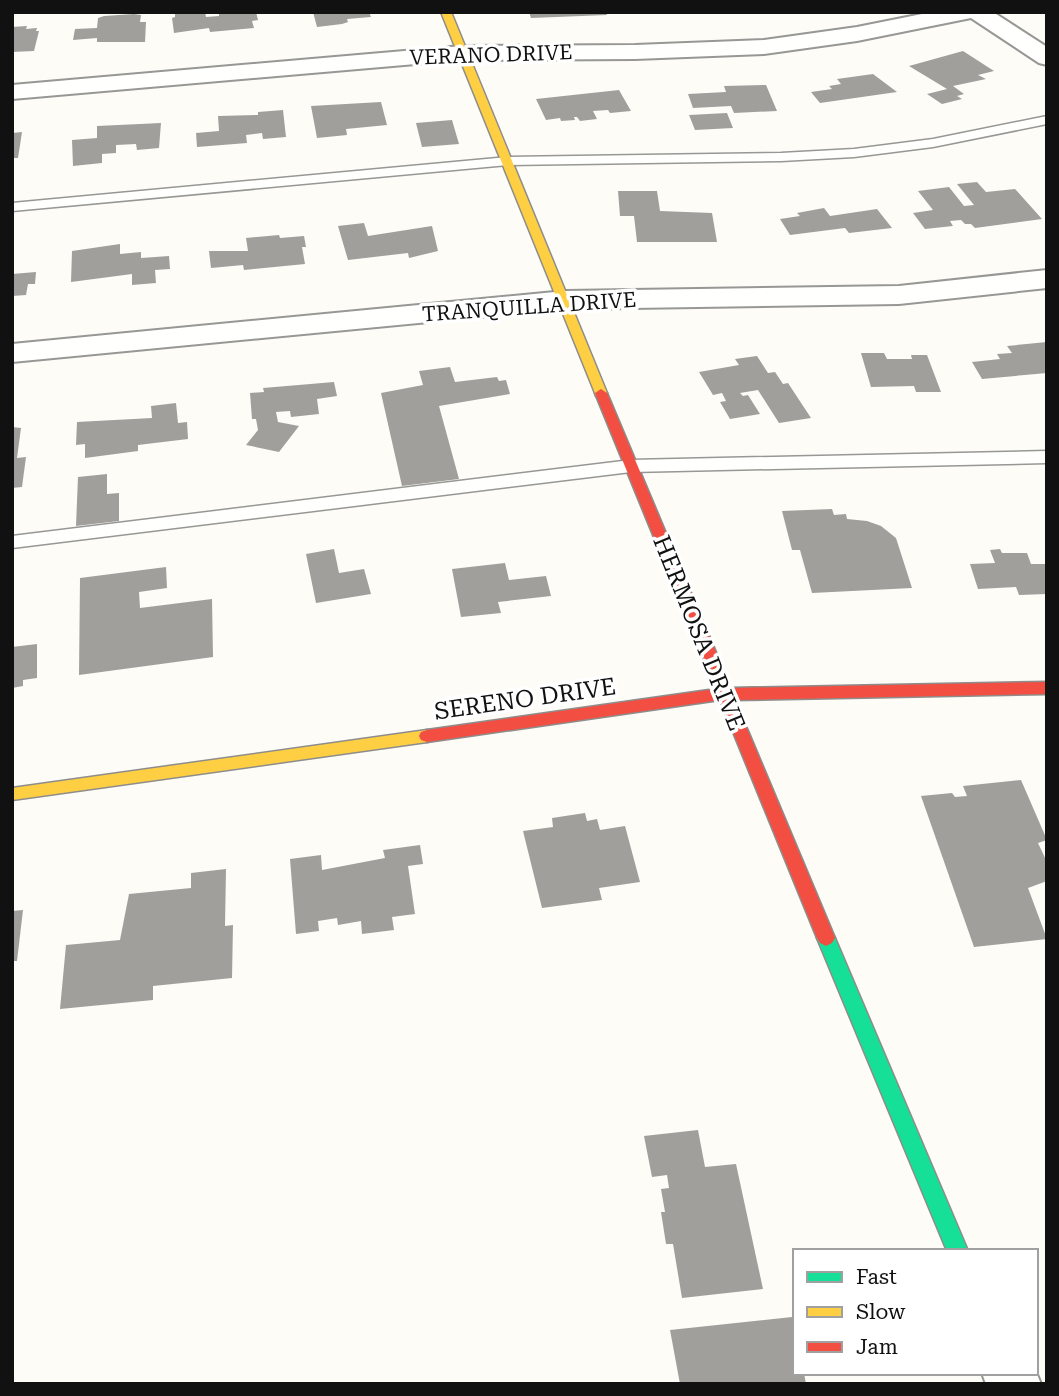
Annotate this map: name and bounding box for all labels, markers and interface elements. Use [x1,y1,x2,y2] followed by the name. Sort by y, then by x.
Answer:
[409,40,573,70] street label: VERANO DRIVE
[421,288,637,326] street label: TRANQUILLA DRIVE
[647,531,751,735] street label: HERMOSA DRIVE
[432,672,618,726] street label: SERENO DRIVE
[793,1249,1038,1375] legend
[856,1265,897,1289] text: Fast
[856,1300,906,1324] text: Slow
[856,1335,898,1359] text: Jam

